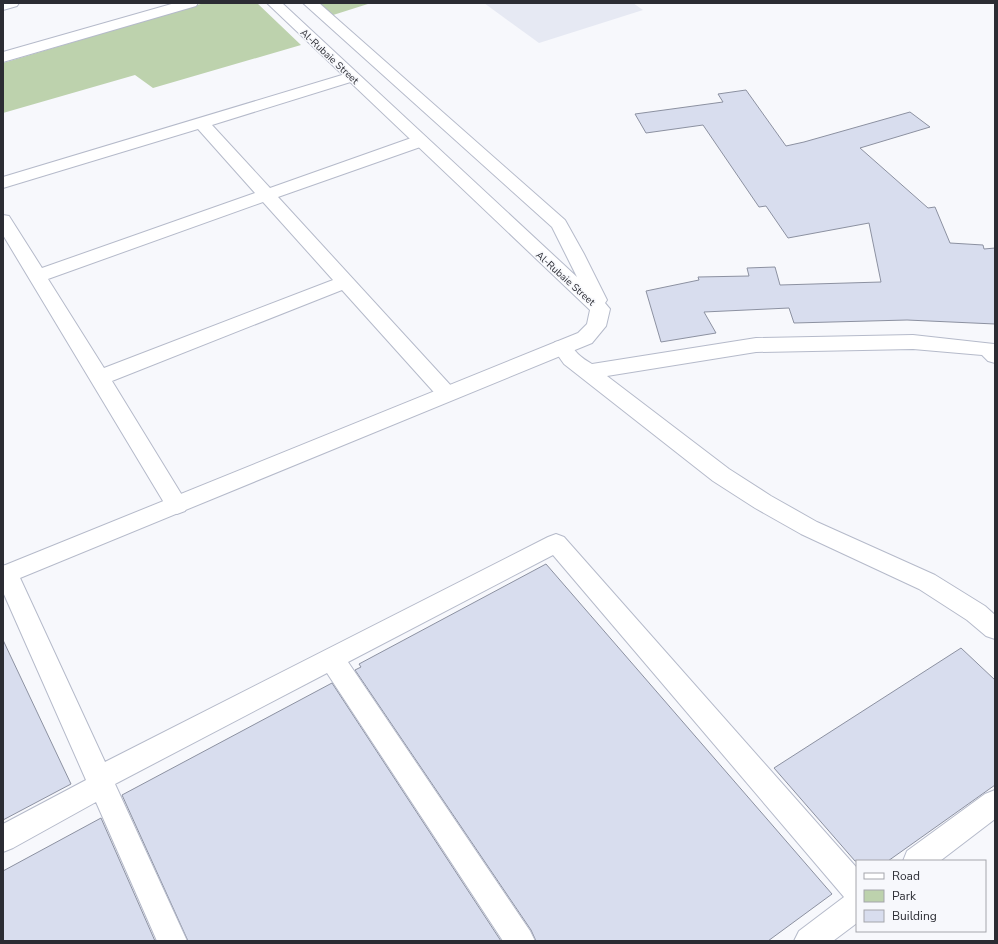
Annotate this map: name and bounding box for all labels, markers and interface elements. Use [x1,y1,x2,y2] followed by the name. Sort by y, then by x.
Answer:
[297,26,362,88] street label: Al-Rubaie Street
[533,248,598,309] street label: Al-Rubaie Street
[856,860,986,932] legend
[892,868,920,884] text: Road
[892,888,917,904] text: Park
[892,908,937,924] text: Building

